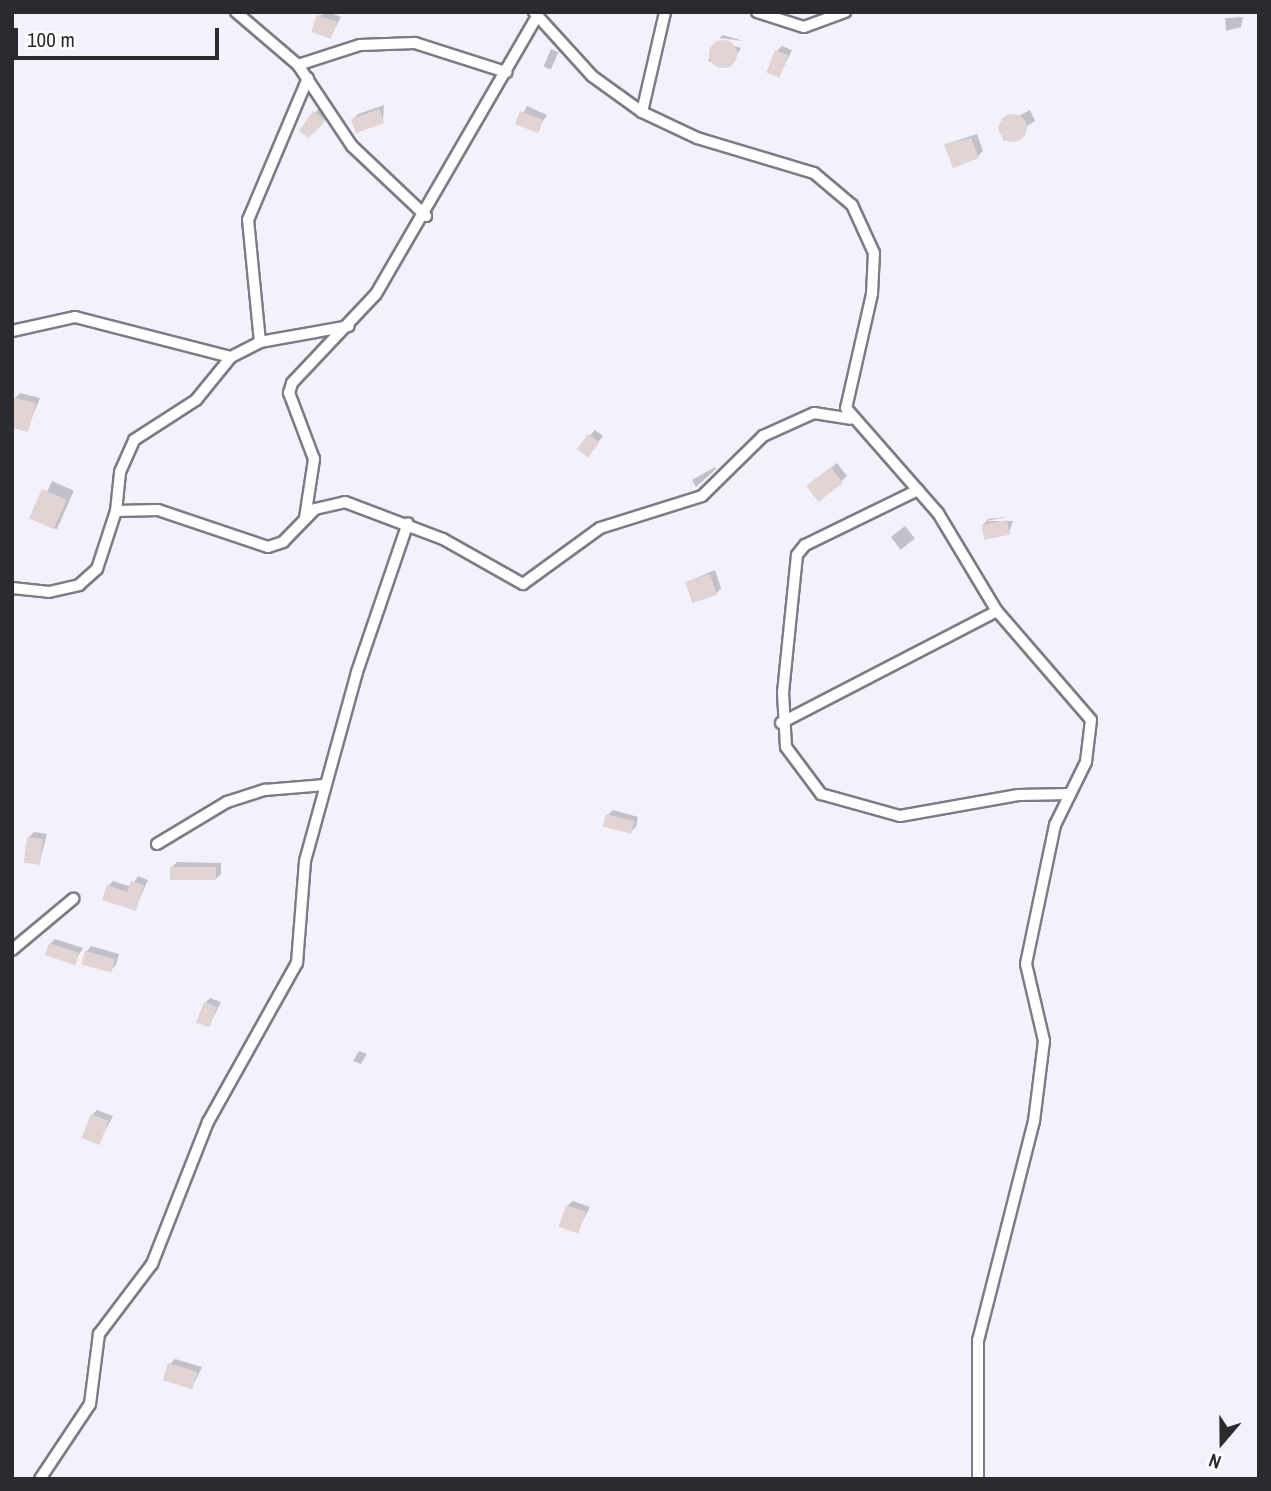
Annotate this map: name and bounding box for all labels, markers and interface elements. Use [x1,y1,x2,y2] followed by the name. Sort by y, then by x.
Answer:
[18,14,222,58] scale bar
[27,25,75,54] text: 100 m
[1187,1407,1257,1477] north arrow
[1205,1448,1225,1476] text: N

